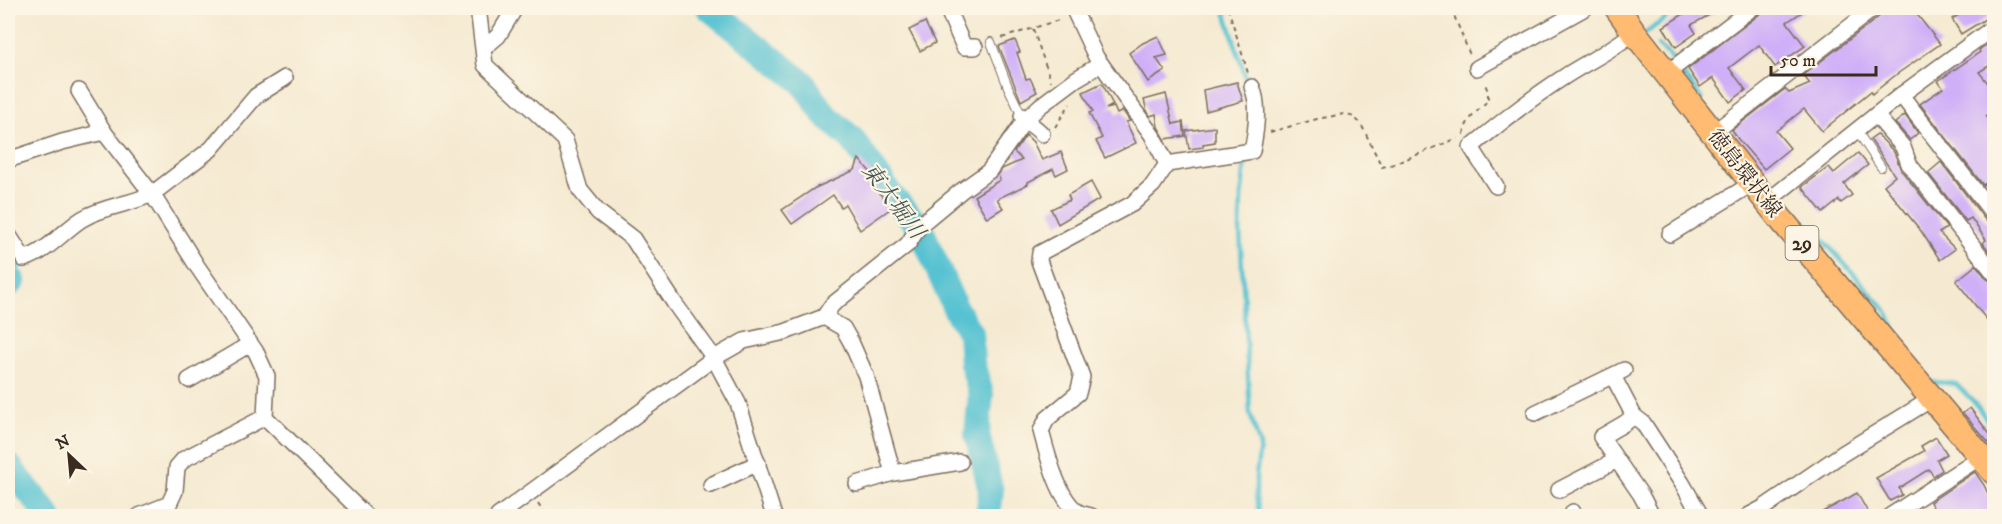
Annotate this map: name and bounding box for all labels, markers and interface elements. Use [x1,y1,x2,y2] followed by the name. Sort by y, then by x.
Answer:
[1771,39,1876,77] scale bar
[1780,50,1816,72] text: 50 m
[1702,124,1787,223] street label: 徳島環状線
[856,158,931,246] water label: 東大堀川
[1786,226,1818,260] road number: 29
[39,425,99,485] north arrow
[53,431,73,454] text: N

